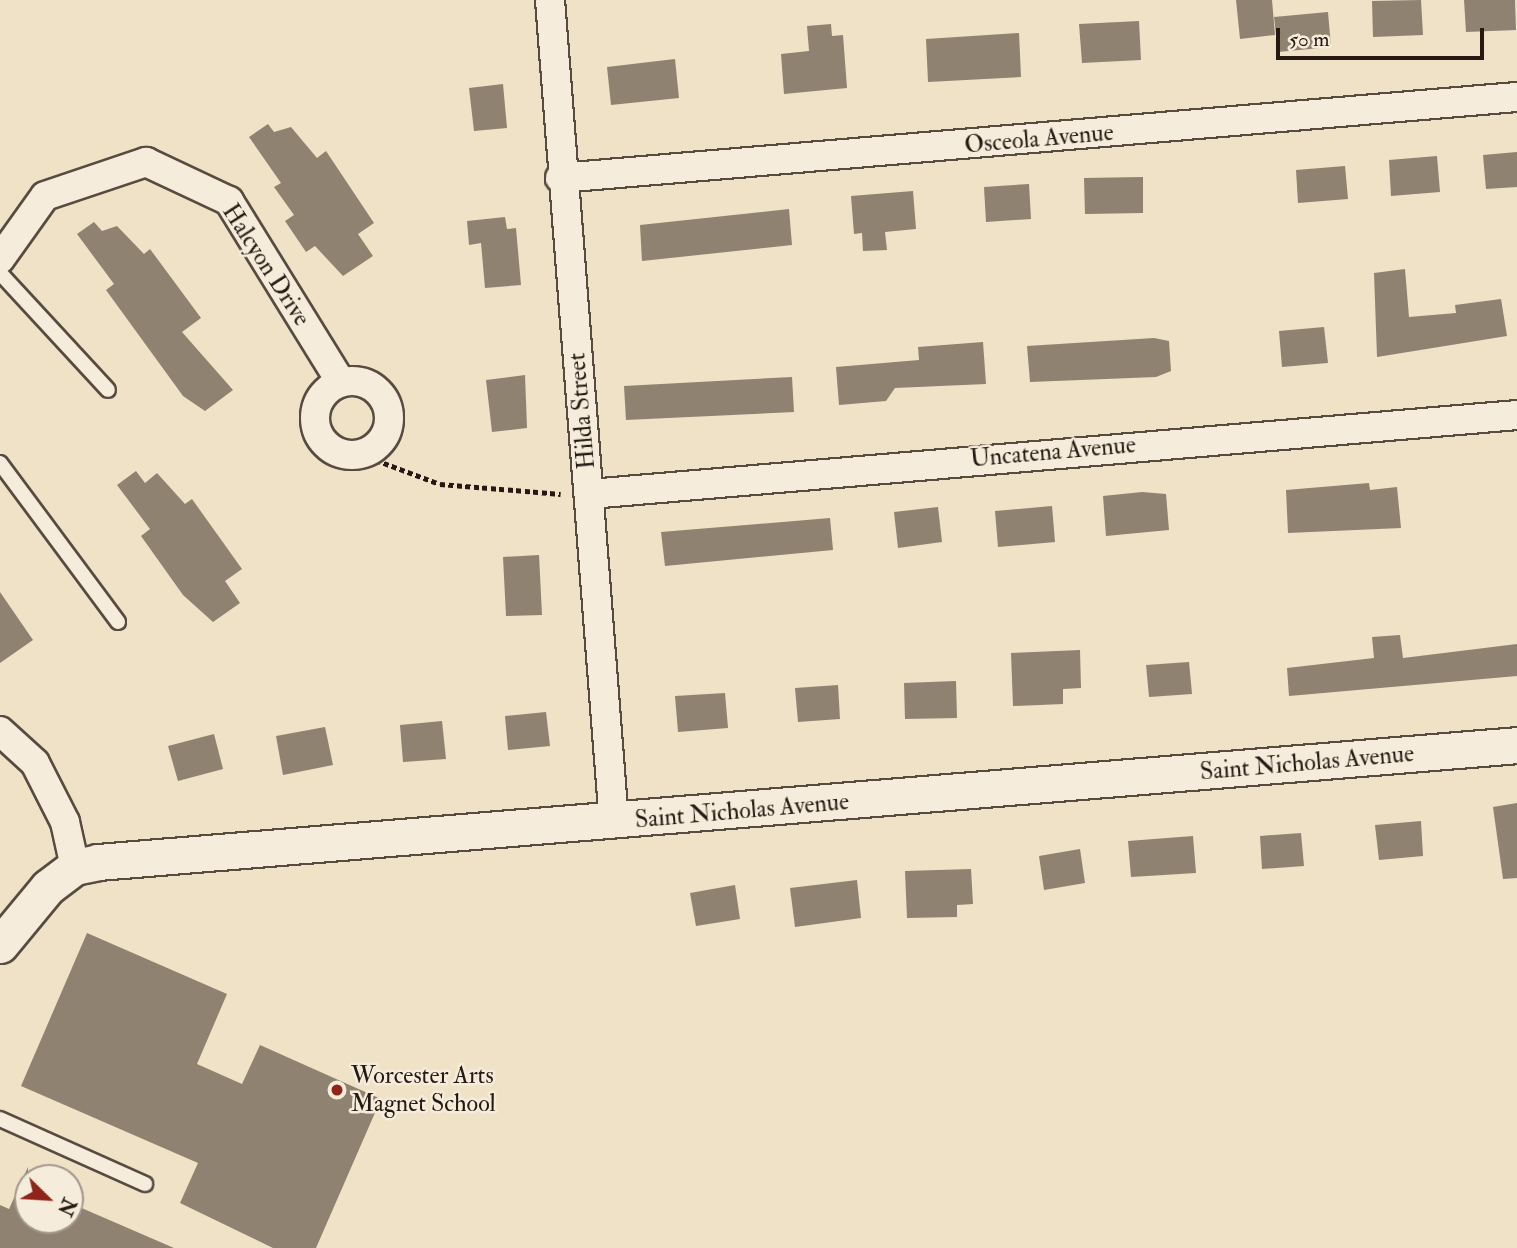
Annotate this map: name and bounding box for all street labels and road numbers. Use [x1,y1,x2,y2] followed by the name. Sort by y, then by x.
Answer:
[963,118,1115,160] street label: Osceola Avenue
[216,199,316,331] street label: Halcyon Drive
[563,352,601,470] street label: Hilda Street
[969,430,1137,474] street label: Uncatena Avenue
[1199,739,1415,787] street label: Saint Nicholas Avenue
[634,787,850,835] street label: Saint Nicholas Avenue

